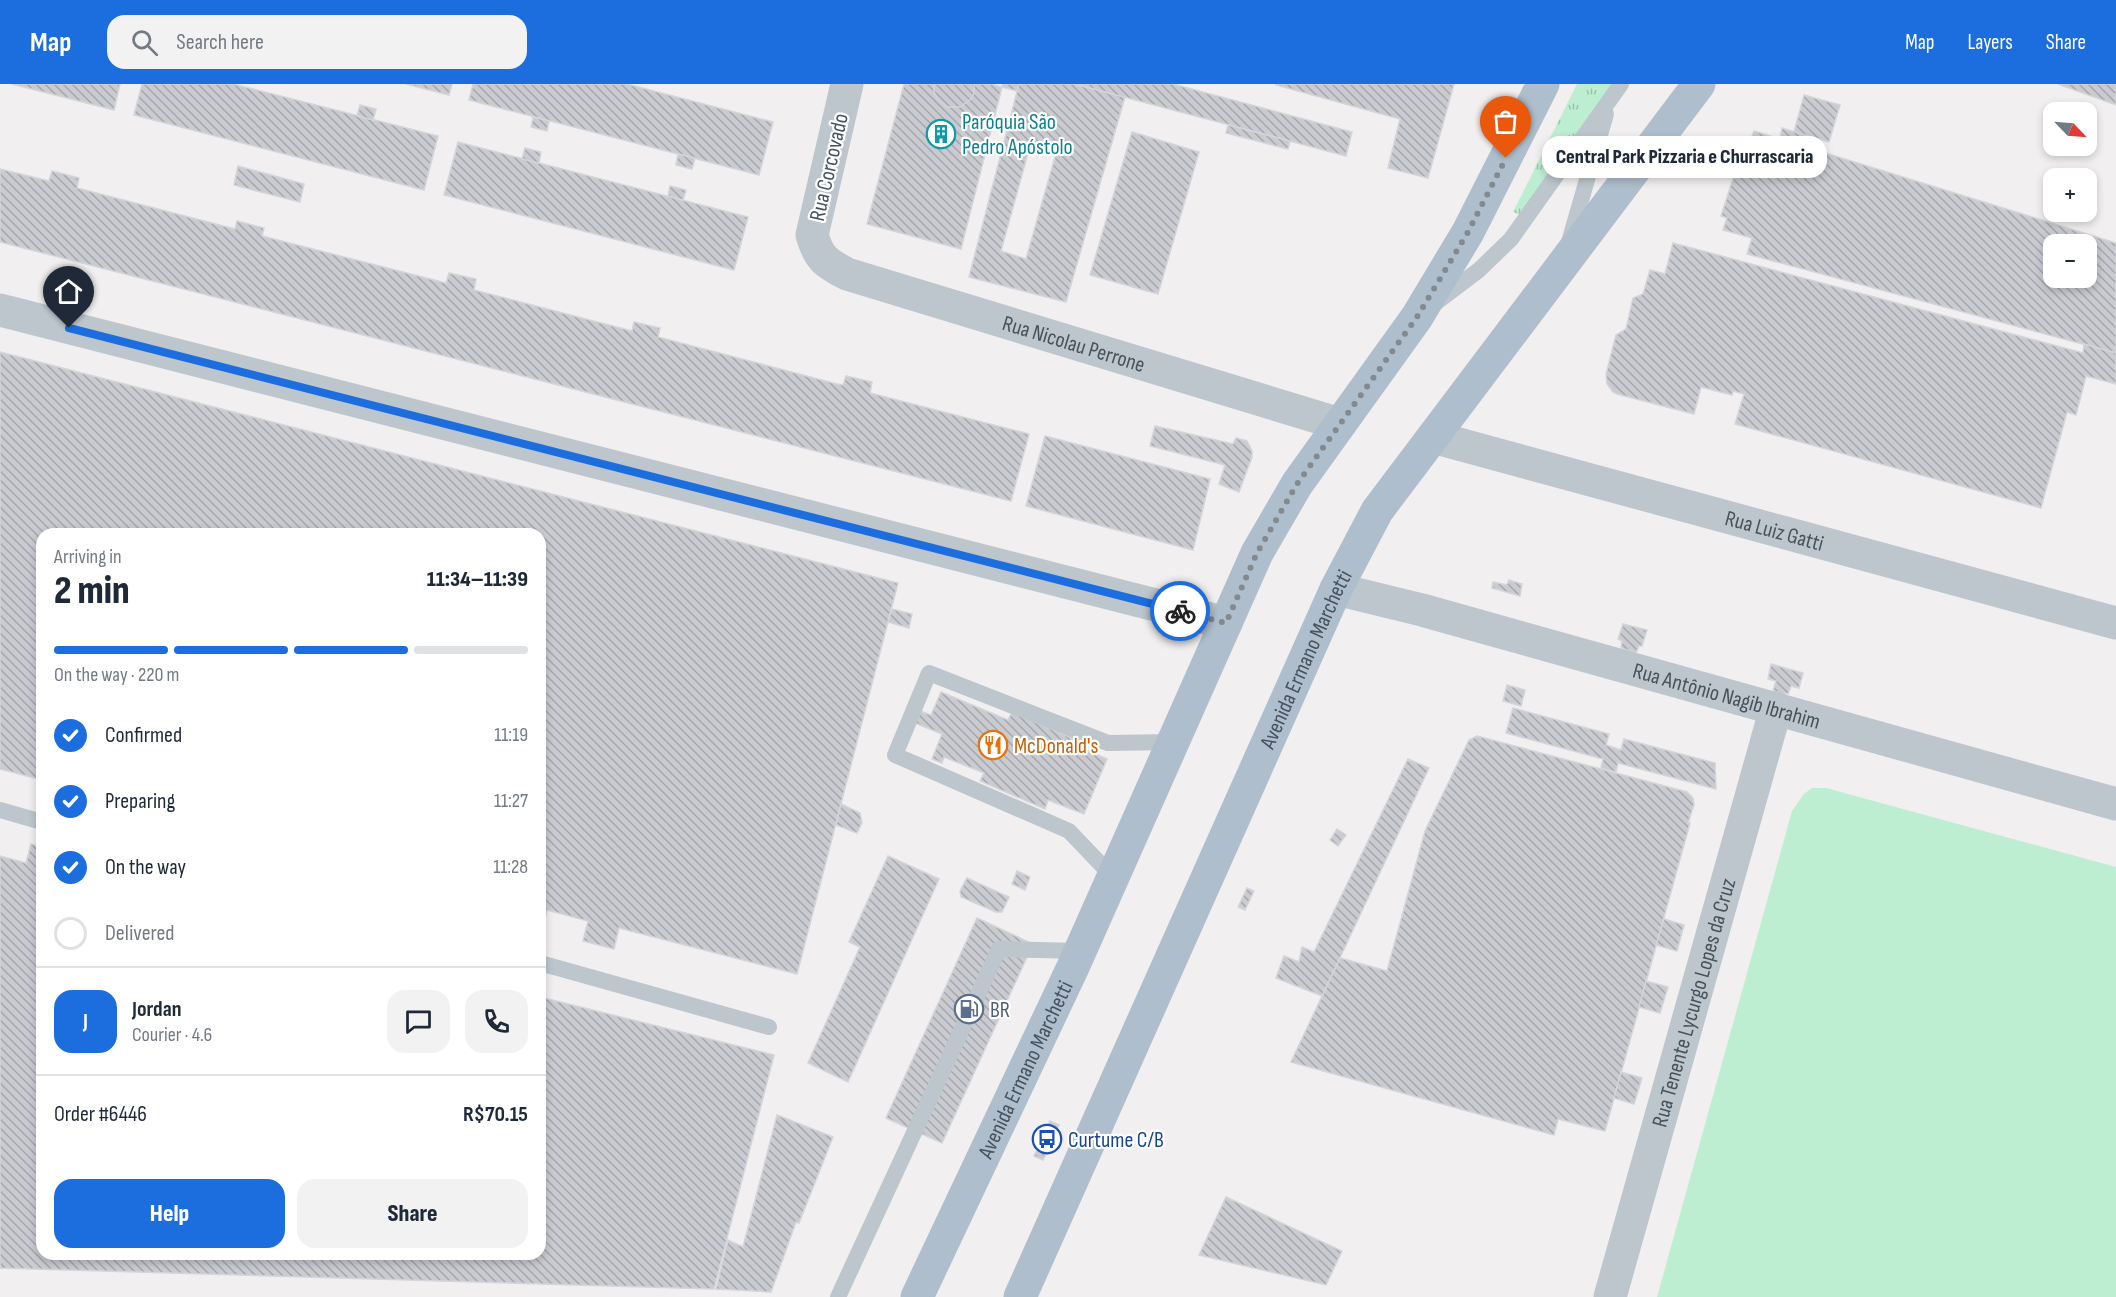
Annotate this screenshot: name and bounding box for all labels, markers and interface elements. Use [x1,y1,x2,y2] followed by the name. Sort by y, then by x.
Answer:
[107,15,527,69] search box
[30,26,71,59] text: Map
[128,26,161,59] icon: search
[176,29,264,56] text: Search here
[1905,30,1934,55] text: Map
[1967,30,2013,55] text: Layers
[2046,30,2086,55] text: Share
[1480,96,1531,158] pin
[2043,102,2097,156] north arrow
[2043,102,2097,288] map controls
[1489,105,1522,138] icon: bag
[962,109,1073,161] place label: Paróquia São Pedro Apóstolo
[804,111,855,224] street label: Rua Corcovado
[925,118,957,150] building icon: Paróquia São Pedro Apóstolo
[1542,137,1827,179] callout: Central Park Pizzaria e Churrascaria
[1556,145,1813,169] text: Central Park Pizzaria e Churrascaria
[2043,168,2097,222] button: +
[2043,234,2097,288] button: −
[43,266,94,328] pin
[52,275,85,308] icon: home
[999,310,1148,379] street label: Rua Nicolau Perrone
[1722,505,1826,558] street label: Rua Luiz Gatti
[54,545,122,569] text: Arriving in
[1254,565,1359,754] street label: Avenida Ermano Marchetti
[427,566,528,593] text: 11:34–11:39
[54,568,130,615] text: 2 min
[1150,581,1210,641] courier
[1164,595,1197,628] icon: bike
[1630,658,1823,736] street label: Rua Antônio Nagib Ibrahim
[54,663,179,687] text: On the way · 220 m
[54,719,87,752] icon: check
[105,722,182,749] text: Confirmed
[494,723,528,747] text: 11:19
[977,729,1009,761] restaurant icon: McDonald's
[1014,733,1098,760] place label: McDonald's
[54,785,87,818] icon: check
[105,788,175,815] text: Preparing
[494,789,528,813] text: 11:27
[54,851,87,884] icon: check
[105,854,186,881] text: On the way
[493,855,528,879] text: 11:28
[1647,875,1742,1130] street label: Rua Tenente Lycurgo Lopes da Cruz
[105,920,174,947] text: Delivered
[972,977,1080,1164] street label: Avenida Ermano Marchetti
[387,990,450,1053] button: chat
[465,990,528,1053] button: phone
[953,993,985,1025] fuel station icon: BR
[132,996,181,1023] text: Jordan
[990,997,1010,1024] place label: BR
[83,1008,88,1035] text: J
[132,1023,212,1047] text: Courier · 4.6
[54,1101,147,1128] text: Order #6446
[463,1101,528,1128] text: R$70.15
[1031,1123,1063,1155] bus stop icon: Curtume C/B
[1068,1127,1164,1154] place label: Curtume C/B
[54,1179,285,1248] button: Help
[297,1179,528,1248] button: Share

